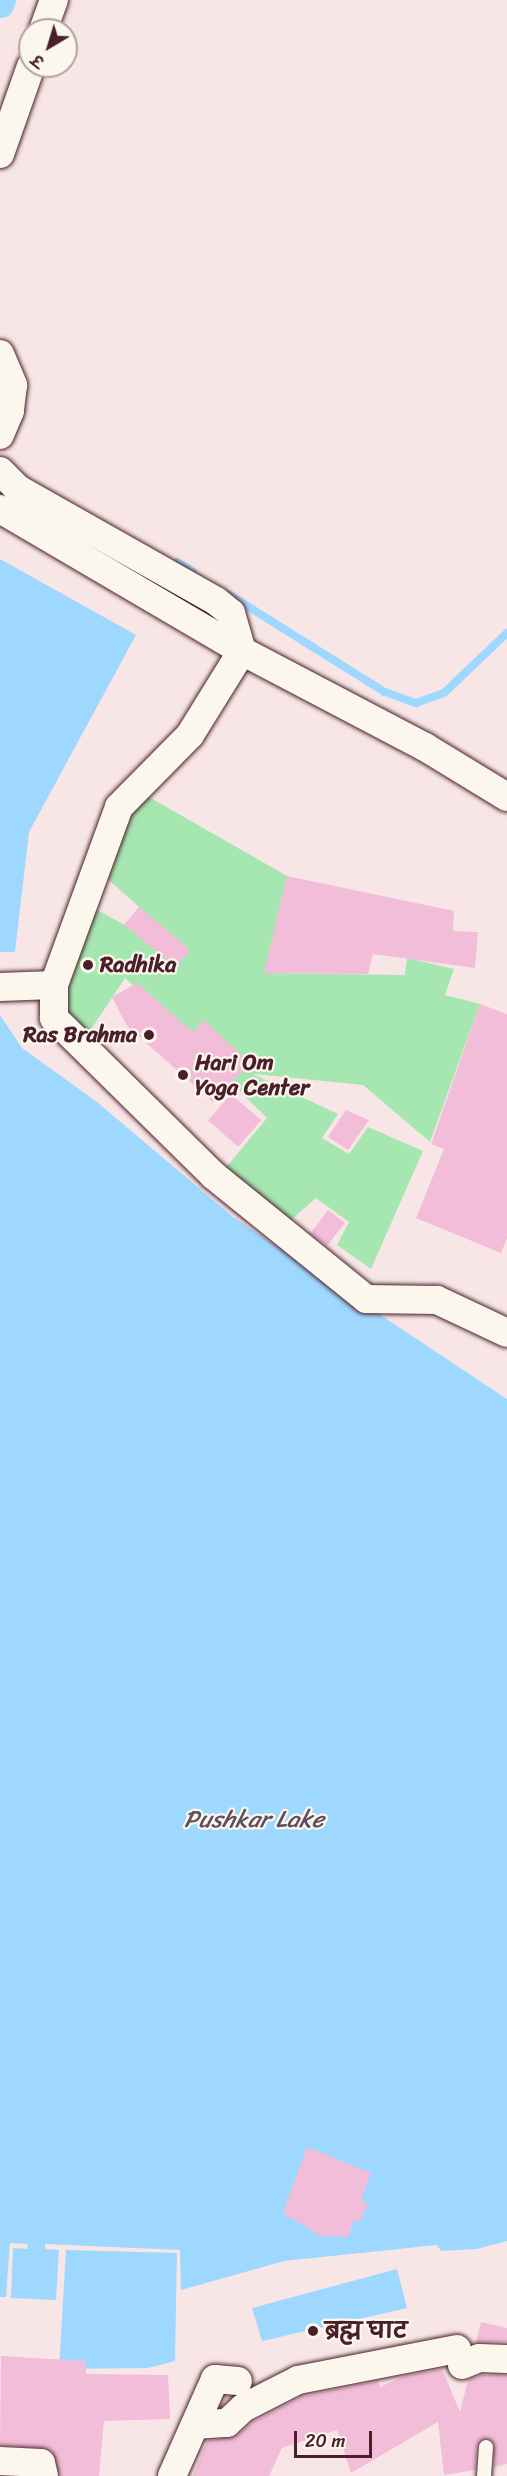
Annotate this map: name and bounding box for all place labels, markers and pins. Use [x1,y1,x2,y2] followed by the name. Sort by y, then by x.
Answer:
[100,952,176,978] place label: Radhika
[81,958,95,972] marker: Radhika
[23,1022,137,1048] place label: Ras Brahma
[142,1028,156,1042] marker: Ras Brahma
[195,1049,311,1100] place label: Hari Om Yoga Center
[176,1068,190,1082] marker: Hari Om Yoga Center
[325,2318,407,2344] place label: ब्रह्म घाट
[306,2324,320,2338] marker: ब्रह्म घाट

